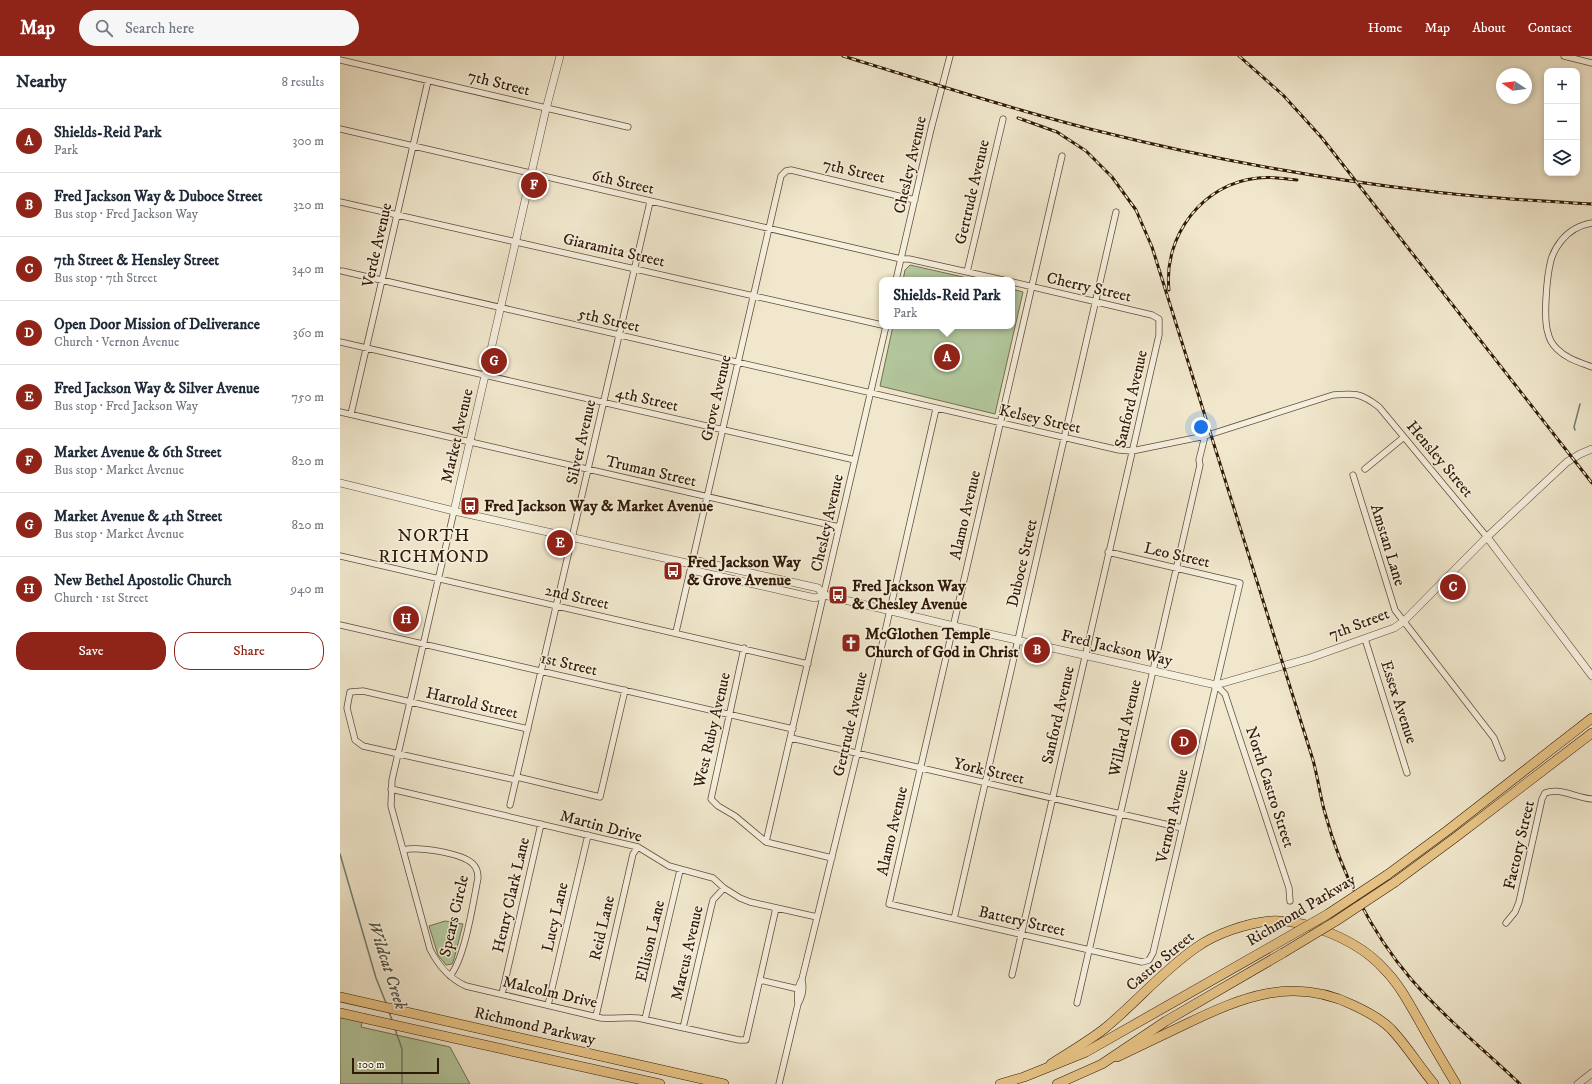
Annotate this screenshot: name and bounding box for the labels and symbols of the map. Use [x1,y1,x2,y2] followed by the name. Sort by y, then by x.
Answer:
[466,66,532,100] street label: 7th Street
[1496,68,1532,104] north arrow
[889,114,931,216] street label: Chesley Avenue
[950,137,994,246] street label: Gertrude Avenue
[821,154,887,188] street label: 7th Street
[590,165,656,199] street label: 6th Street
[521,170,547,200] pin: F
[357,201,396,290] street label: Verde Avenue
[561,229,667,271] street label: Giaramita Street
[1045,268,1133,306] street label: Cherry Street
[576,303,642,337] street label: 5th Street
[934,342,960,372] pin: A
[481,346,507,376] pin: G
[1110,348,1152,450] street label: Sanford Avenue
[696,352,736,443] street label: Grove Avenue
[614,382,680,416] street label: 4th Street
[436,386,478,485] street label: Market Avenue
[562,397,601,486] street label: Silver Avenue
[997,400,1083,438] street label: Kelsey Street
[1191,417,1211,437] your location
[1402,417,1478,501] street label: Hensley Street
[604,451,698,491] street label: Truman Street
[945,468,985,562] street label: Alamo Avenue
[806,472,848,574] street label: Chesley Avenue
[459,495,481,517] bus stop icon: Fred Jackson Way & Market Avenue
[484,496,714,516] place label: Fred Jackson Way & Market Avenue
[1366,502,1410,589] street label: Amstan Lane
[1002,517,1042,609] street label: Duboce Street
[378,525,490,568] district label: NORTH RICHMOND
[547,528,573,558] pin: E
[1142,538,1212,572] street label: Leo Street
[687,552,801,590] place label: Fred Jackson Way & Grove Avenue
[662,560,684,582] bus stop icon: Fred Jackson Way & Grove Avenue
[1440,572,1466,602] pin: C
[852,576,968,614] place label: Fred Jackson Way & Chesley Avenue
[543,580,611,614] street label: 2nd Street
[827,584,849,606] bus stop icon: Fred Jackson Way & Chesley Avenue
[1326,603,1392,645] street label: 7th Street
[393,604,419,634] pin: H
[865,624,1019,662] place label: McGlothen Temple Church of God in Christ
[1059,625,1175,671] street label: Fred Jackson Way
[840,632,862,654] church icon: McGlothen Temple Church of God in Christ
[1024,635,1050,665] pin: B
[539,648,599,680] street label: 1st Street
[1376,658,1422,746] street label: Essex Avenue
[1037,664,1079,766] street label: Sanford Avenue
[828,669,872,778] street label: Gertrude Avenue
[689,670,735,790] street label: West Ruby Avenue
[1104,677,1146,779] street label: Willard Avenue
[424,683,520,723] street label: Harrold Street
[1241,724,1299,850] street label: North Castro Street
[1171,727,1197,757] pin: D
[952,753,1026,789] street label: York Street
[1151,767,1193,866] street label: Vernon Avenue
[872,784,912,878] street label: Alamo Avenue
[1499,799,1539,891] street label: Factory Street
[558,805,645,847] street label: Martin Drive
[488,835,534,955] street label: Henry Clark Lane
[1243,869,1360,950] street label: Richmond Parkway
[435,873,473,959] street label: Spears Circle
[537,880,573,954] street label: Lucy Lane
[585,893,619,962] street label: Reid Lane
[631,898,669,984] street label: Ellison Lane
[977,901,1067,941] street label: Battery Street
[666,903,708,1002] street label: Marcus Avenue
[362,918,412,1013] water label: Wildcat Creek
[1122,927,1198,995] street label: Castro Street
[501,971,600,1013] street label: Malcolm Drive
[472,1002,598,1050] street label: Richmond Parkway
[352,1056,439,1075] scale bar

